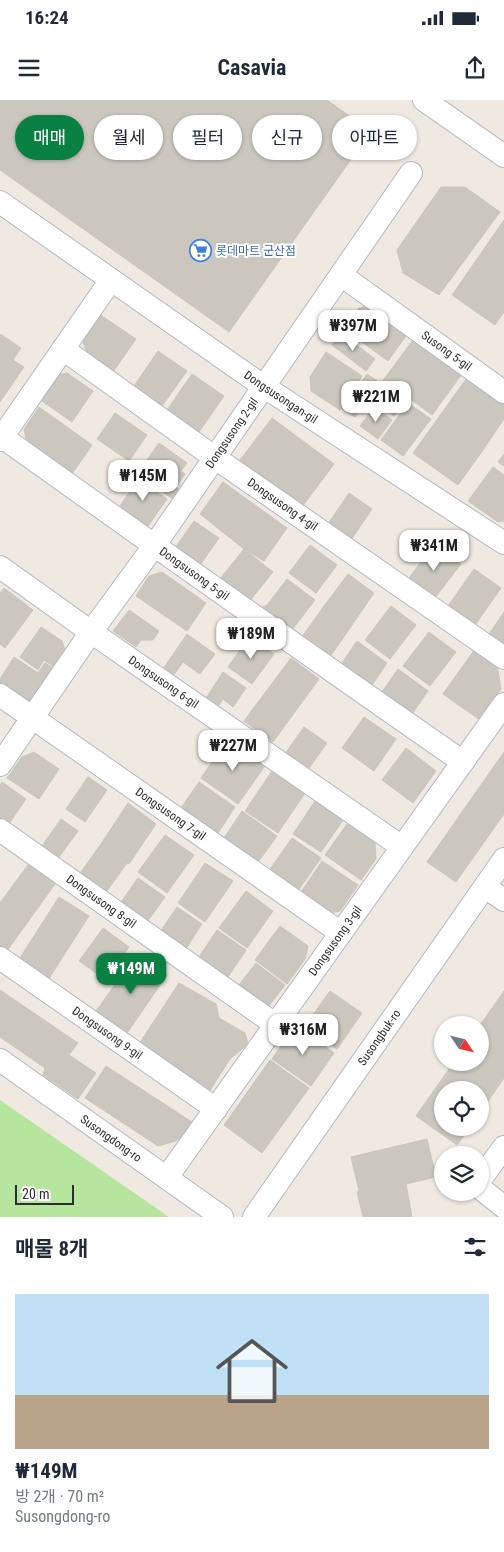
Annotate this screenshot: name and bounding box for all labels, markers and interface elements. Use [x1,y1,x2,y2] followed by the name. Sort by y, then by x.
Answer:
[25,6,69,29] text: 16:24
[15,54,43,82] icon: menu
[461,54,489,82] icon: share
[218,55,286,80] text: Casavia
[15,115,84,160] chip: 매매
[94,115,163,160] chip: 월세
[173,115,242,160] chip: 필터
[252,115,322,160] chip: 신규
[332,115,417,160] chip: 아파트
[188,239,212,263] supermarket icon: 롯데마트 군산점
[216,244,296,258] place label: 롯데마트 군산점
[318,310,388,352] pin: ₩397M
[329,316,377,335] text: ₩397M
[419,328,474,374] street label: Susong 5-gil
[241,368,320,427] street label: Dongsusongan-gil
[341,380,411,423] pin: ₩221M
[352,387,400,406] text: ₩221M
[203,395,261,471] street label: Dongsusong 2-gil
[108,460,178,502] pin: ₩145M
[119,466,167,485] text: ₩145M
[245,475,320,534] street label: Dongsusong 4-gil
[399,530,469,572] pin: ₩341M
[410,536,458,555] text: ₩341M
[157,544,232,603] street label: Dongsusong 5-gil
[216,618,286,660] pin: ₩189M
[227,624,275,643] text: ₩189M
[126,653,201,711] street label: Dongsusong 6-gil
[198,730,268,772] pin: ₩227M
[209,736,257,755] text: ₩227M
[133,785,208,843] street label: Dongsusong 7-gil
[64,872,139,931] street label: Dongsusong 8-gil
[306,903,365,978] street label: Dongsusong 3-gil
[96,952,166,995] pin: ₩149M
[107,959,155,978] text: ₩149M
[70,1004,145,1062] street label: Dongsusong 9-gil
[355,1007,404,1068] street label: Susongbuk-ro
[268,1014,338,1056] pin: ₩316M
[434,1016,489,1071] north arrow
[434,1016,489,1201] map controls
[279,1020,327,1039] text: ₩316M
[434,1081,489,1136] button: locate
[78,1112,144,1165] street label: Susongdong-ro
[434,1146,489,1201] button: layers
[15,1182,74,1205] scale bar
[22,1186,50,1202] text: 20 m
[461,1233,489,1261] icon: filters
[15,1237,88,1261] text: 매물 8개
[207,1326,297,1416] icon: home
[15,1459,78,1483] text: ₩149M
[15,1487,104,1506] text: 방 2개 · 70 m²
[15,1507,110,1526] text: Susongdong-ro

